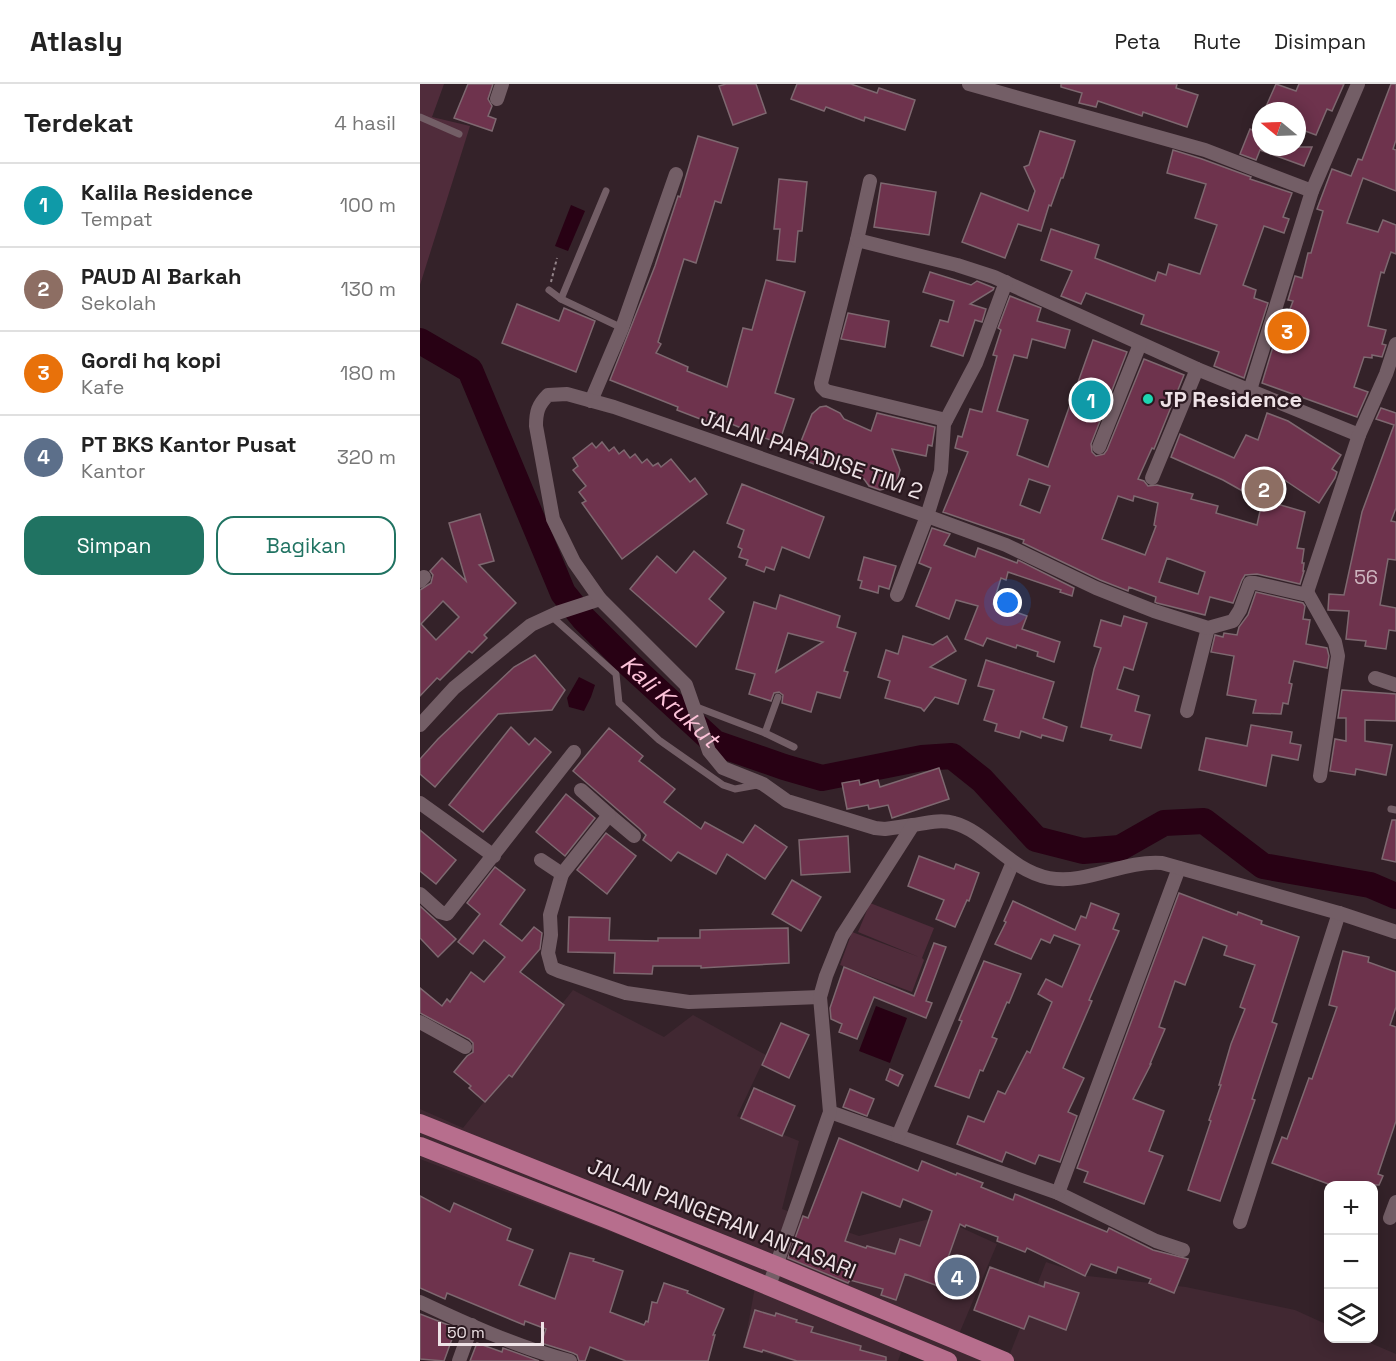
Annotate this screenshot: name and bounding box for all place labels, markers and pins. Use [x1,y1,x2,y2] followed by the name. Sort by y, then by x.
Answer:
[1268,308,1306,354] pin: 3
[1072,378,1110,422] pin: 1
[1160,385,1302,413] place label: JP Residence
[1141,392,1155,406] marker: JP Residence
[1244,466,1284,512] pin: 2
[938,1254,976,1300] pin: 4

